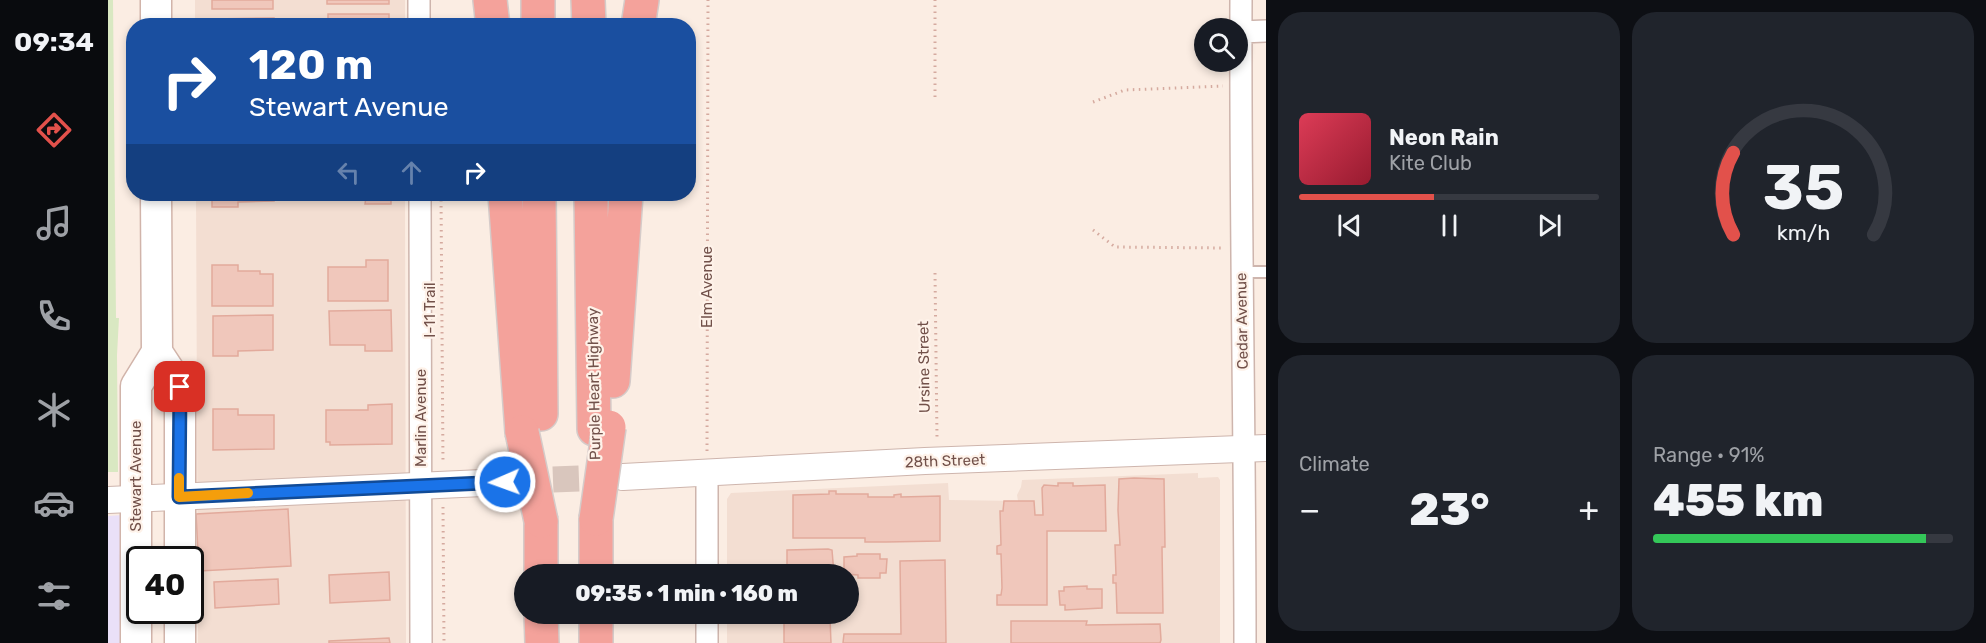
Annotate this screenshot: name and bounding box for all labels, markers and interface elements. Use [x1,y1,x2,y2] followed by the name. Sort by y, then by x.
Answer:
[1194,18,1248,72] map controls
[1194,18,1248,72] button: search
[14,26,94,58] text: 09:34
[249,40,373,90] text: 120 m
[150,42,228,120] icon: right
[249,91,449,123] text: Stewart Avenue
[33,109,75,151] icon: directions
[1389,124,1499,151] text: Neon Rain
[1389,151,1472,175] text: Kite Club
[1762,151,1844,225] text: 35
[332,156,365,189] icon: left
[395,156,428,189] icon: ahead
[458,156,491,189] icon: right
[33,202,75,244] icon: music
[1333,209,1366,242] icon: previous
[1433,209,1466,242] icon: pause
[1533,209,1566,242] icon: next
[1776,220,1830,245] text: km/h
[698,246,716,328] street label: Elm Avenue
[1232,272,1252,370] street label: Cedar Avenue
[421,282,439,338] street label: I-11 Trail
[33,295,75,337] icon: phone
[584,308,604,460] street label: Purple Heart Highway
[914,321,934,413] street label: Ursine Street
[154,361,205,412] pin
[412,369,430,467] street label: Marlin Avenue
[163,370,196,403] icon: arrive
[33,389,75,431] icon: climate
[127,421,145,531] street label: Stewart Avenue
[1653,443,1764,467] text: Range · 91%
[473,450,537,514] position arrow
[905,451,986,471] street label: 28th Street
[1299,452,1370,476] text: Climate
[1653,474,1823,527] text: 455 km
[33,482,75,524] icon: car
[1409,483,1490,536] text: 23°
[1299,490,1320,529] text: −
[1578,490,1599,529] text: +
[126,546,204,624] speed limit sign: 40
[33,575,75,617] icon: filters
[575,580,798,607] text: 09:35 · 1 min · 160 m

